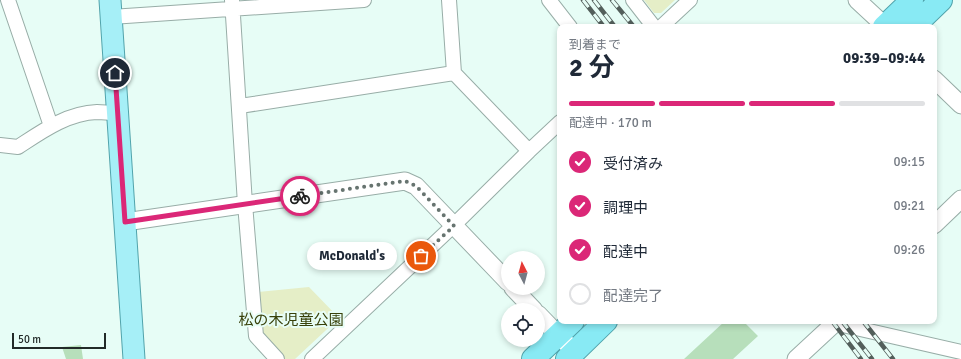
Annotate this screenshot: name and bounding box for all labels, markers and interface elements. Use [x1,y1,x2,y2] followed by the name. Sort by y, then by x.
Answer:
[569,37,621,53] text: 到着まで
[843,49,925,67] text: 09:39–09:44
[569,52,615,84] text: 2 分
[98,56,132,90] pin
[104,62,126,84] icon: home
[569,115,652,131] text: 配達中 · 170 m
[569,151,591,173] icon: check
[893,154,925,170] text: 09:15
[603,155,663,173] text: 受付済み
[280,176,320,216] courier
[289,185,311,207] icon: bike
[569,195,591,217] icon: check
[893,198,925,214] text: 09:21
[603,199,648,217] text: 調理中
[404,239,438,273] pin
[569,239,591,261] icon: check
[307,242,397,270] callout: McDonald's
[893,242,925,258] text: 09:26
[603,243,648,261] text: 配達中
[410,245,432,267] icon: bag
[319,248,385,264] text: McDonald's
[501,251,545,295] north arrow
[501,251,545,347] map controls
[603,287,663,305] text: 配達完了
[501,303,545,347] button: locate
[238,311,344,329] park label: 松の木児童公園
[12,331,106,350] scale bar
[18,333,41,346] text: 50 m

